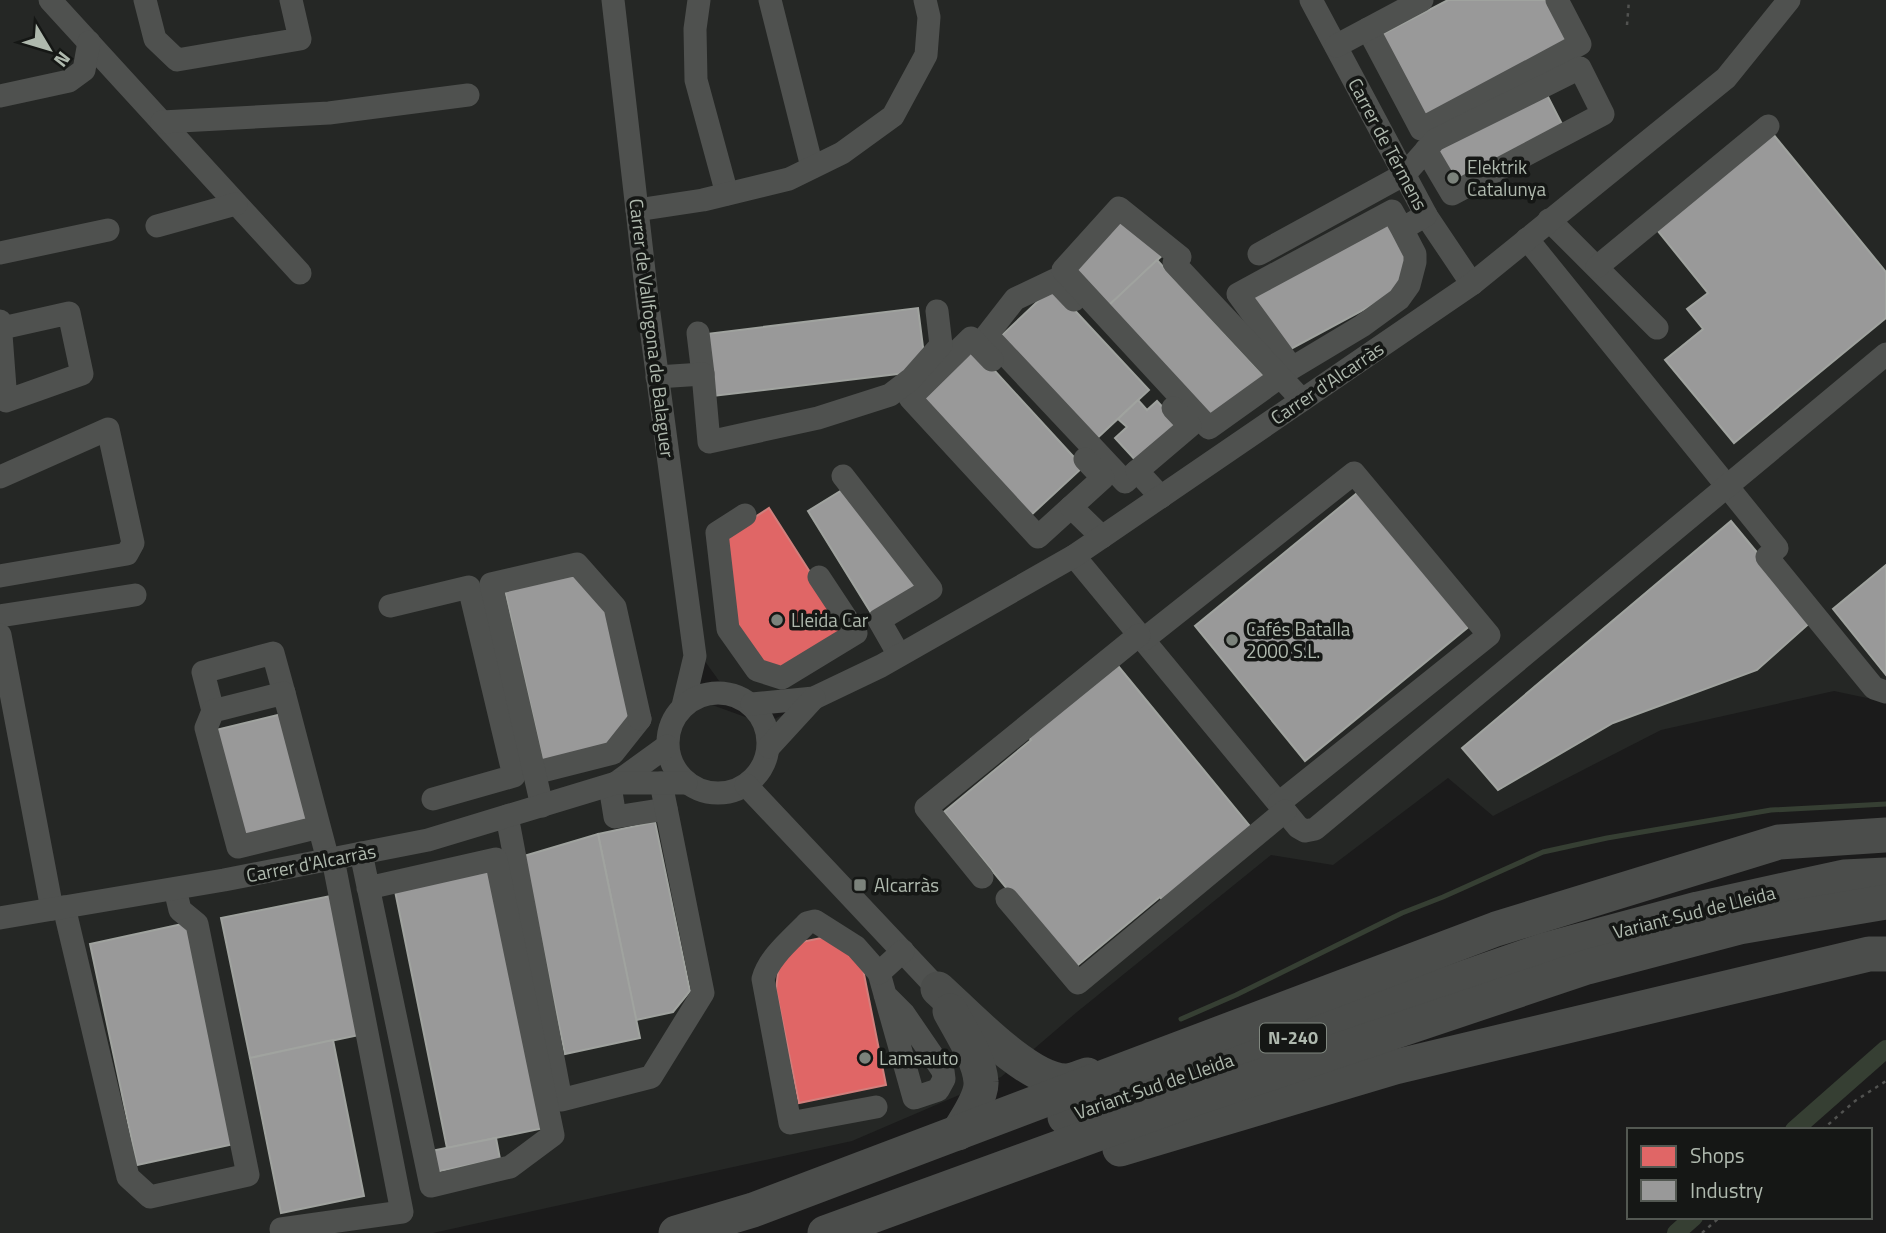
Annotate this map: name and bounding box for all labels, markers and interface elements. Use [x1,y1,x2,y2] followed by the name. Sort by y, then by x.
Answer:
[14,14,84,84] north arrow
[47,46,78,74] text: N
[1341,73,1436,215] street label: Carrer de Térmens
[1467,152,1547,203] place label: Elektrik Catalunya
[1445,170,1461,186] marker: Elektrik Catalunya
[622,197,683,459] street label: Carrer de Vallfogona de Balaguer
[1264,334,1389,431] street label: Carrer d'Alcarràs
[791,605,869,634] place label: Lleida Car
[769,612,785,628] marker: Lleida Car
[1246,614,1351,665] place label: Cafés Batalla 2000 S.L.
[1224,632,1240,648] marker: Cafés Batalla 2000 S.L.
[244,836,378,889] street label: Carrer d'Alcarràs
[874,870,939,899] place label: Alcarràs
[852,877,868,893] marker: Alcarràs
[1610,877,1779,946] street label: Variant Sud de Lleida
[1260,1023,1326,1052] road number: N-240
[879,1043,959,1072] place label: Lamsauto
[1070,1045,1238,1126] street label: Variant Sud de Lleida
[857,1050,873,1066] marker: Lamsauto
[1627,1128,1872,1219] legend
[1690,1139,1745,1171] text: Shops
[1690,1174,1763,1206] text: Industry

